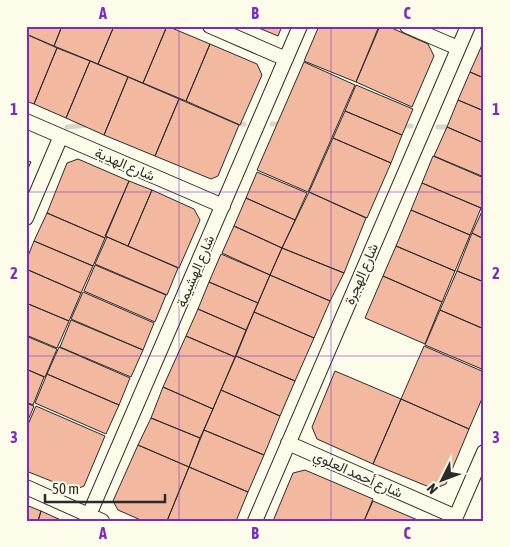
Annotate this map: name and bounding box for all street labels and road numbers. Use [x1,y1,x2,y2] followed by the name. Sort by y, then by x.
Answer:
[92,144,157,187] street label: شارع الهدية
[173,233,220,311] street label: شارع الهشيمة
[341,241,384,308] street label: شارع الهجرة
[309,447,405,504] street label: شارع أحمد العلوي

